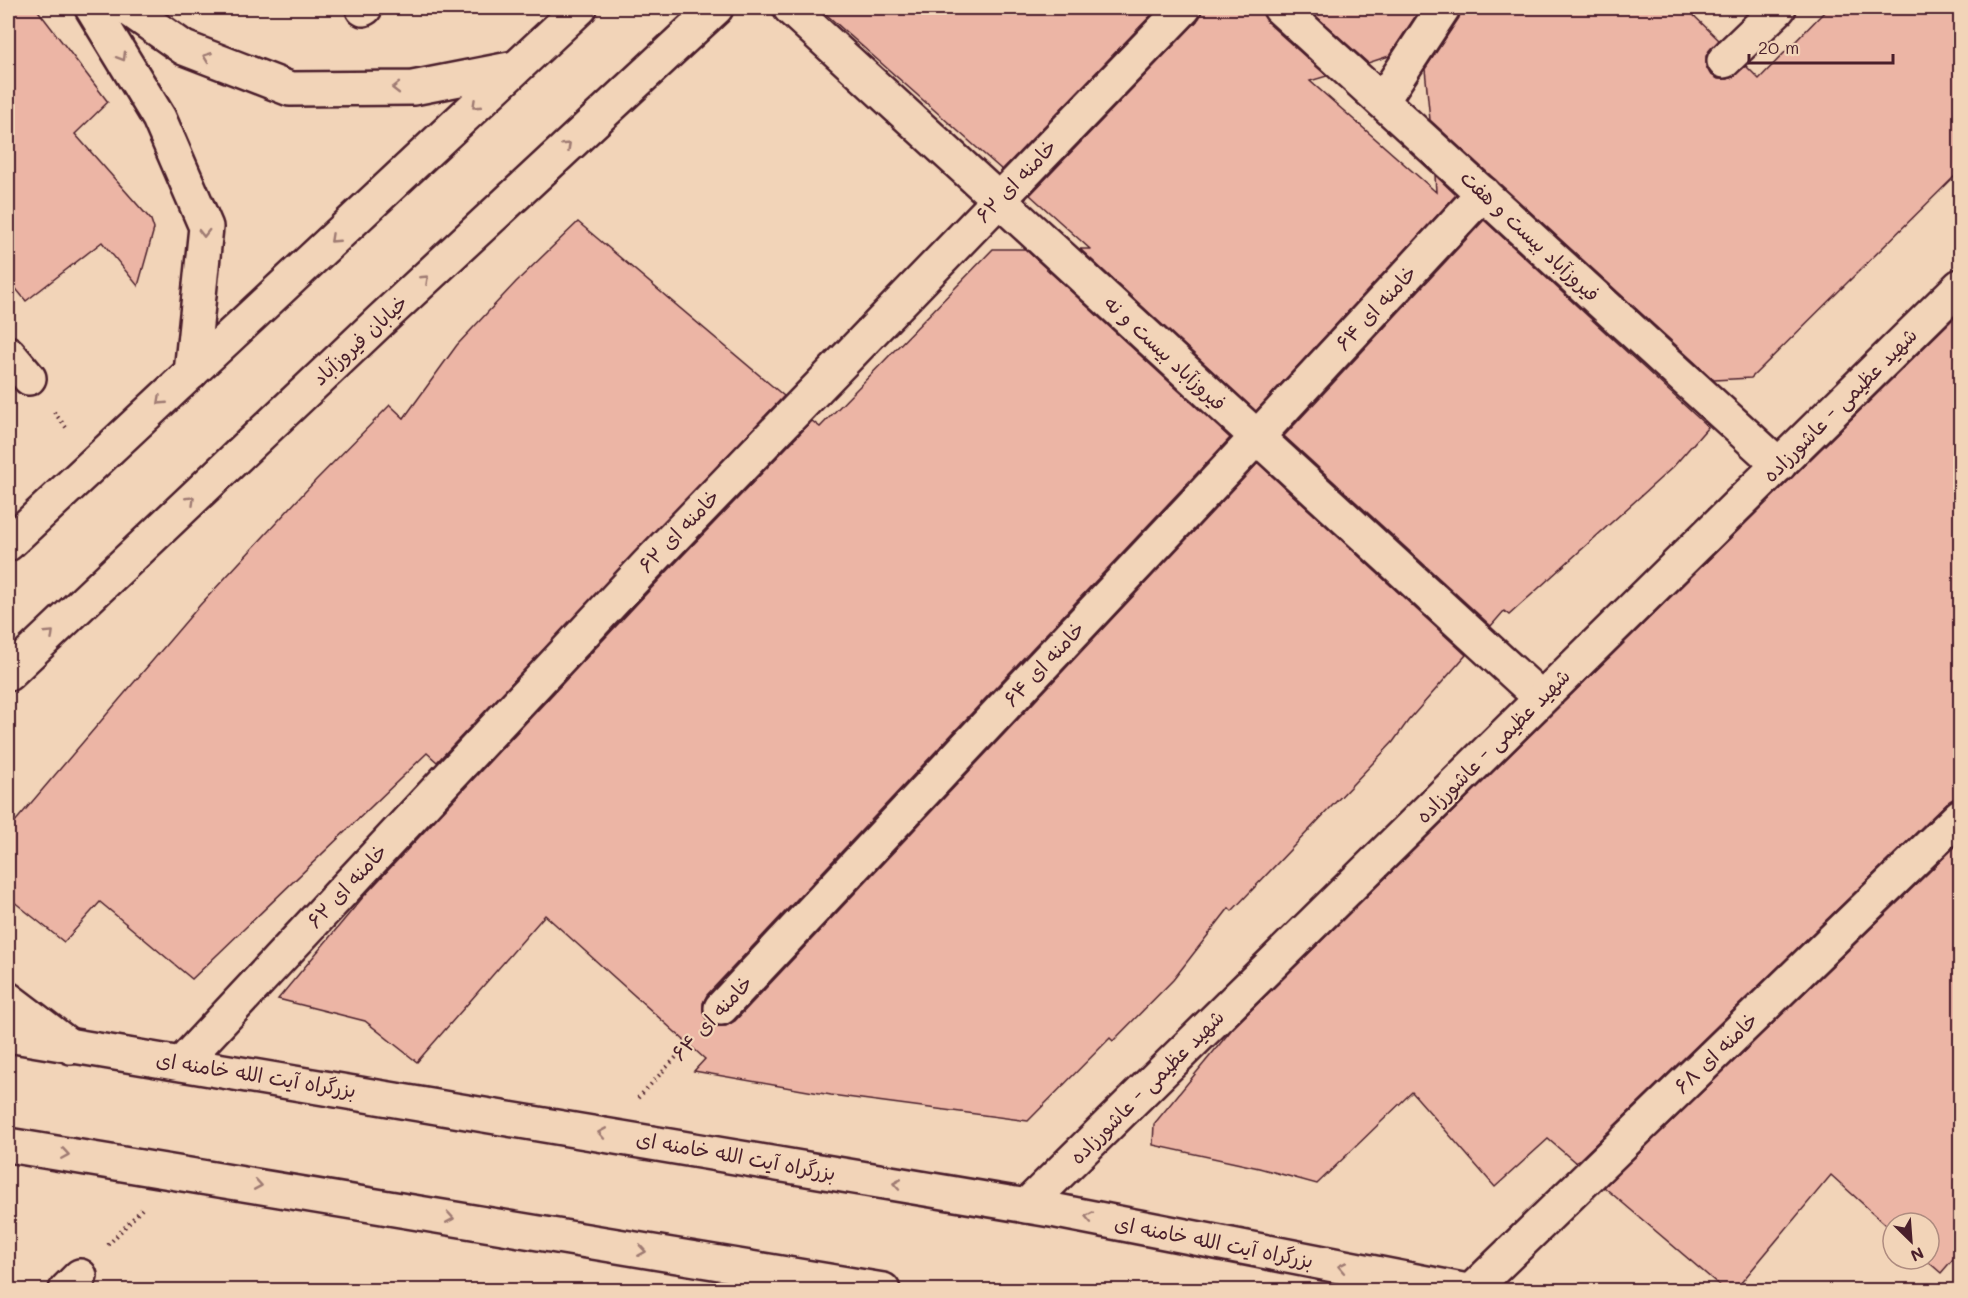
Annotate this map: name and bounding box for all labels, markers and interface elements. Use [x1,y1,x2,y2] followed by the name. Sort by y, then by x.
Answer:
[1749,27,1893,65] scale bar
[1758,35,1799,59] text: 20 m
[115,51,127,61] one-way arrow
[202,52,213,64] one-way arrow
[392,82,401,95] one-way arrow
[472,98,483,109] one-way arrow
[969,133,1061,227] street label: خامنه ای ۶۲
[561,142,571,153] one-way arrow
[1455,164,1606,307] street label: فیروزآباد بیست و هفت
[198,228,210,237] one-way arrow
[330,231,341,242] one-way arrow
[1329,259,1421,356] street label: خامنه ای ۶۴
[418,275,428,286] one-way arrow
[306,288,413,390] street label: خیابان فیروزآباد
[1099,289,1232,416] street label: فیروزآباد بیست و نه
[1757,322,1923,488] street label: شهید عظیمی - عاشورزاده
[158,394,168,405] one-way arrow
[632,483,724,577] street label: خامنه ای ۶۲
[185,496,195,507] one-way arrow
[997,615,1089,712] street label: خامنه ای ۶۴
[43,630,54,641] one-way arrow
[1410,663,1576,829] street label: شهید عظیمی - عاشورزاده
[301,838,392,933] street label: خامنه ای ۶۲
[665,969,757,1066] street label: خامنه ای ۶۴
[1064,1004,1230,1170] street label: شهید عظیمی - عاشورزاده
[1668,1006,1763,1099] street label: خامنه ای ۶۸
[154,1045,358,1103] street label: بزرگراه آیت الله خامنه ای
[634,1125,838,1185] street label: بزرگراه آیت الله خامنه ای
[597,1127,607,1140] one-way arrow
[61,1147,70,1159] one-way arrow
[252,1178,262,1191] one-way arrow
[893,1178,902,1190] one-way arrow
[1113,1209,1316,1273] street label: بزرگراه آیت الله خامنه ای
[445,1211,455,1224] one-way arrow
[1085,1211,1095,1224] one-way arrow
[1881,1211,1941,1271] north arrow
[1908,1243,1927,1267] text: N
[637,1245,647,1257] one-way arrow
[1338,1261,1348,1274] one-way arrow

